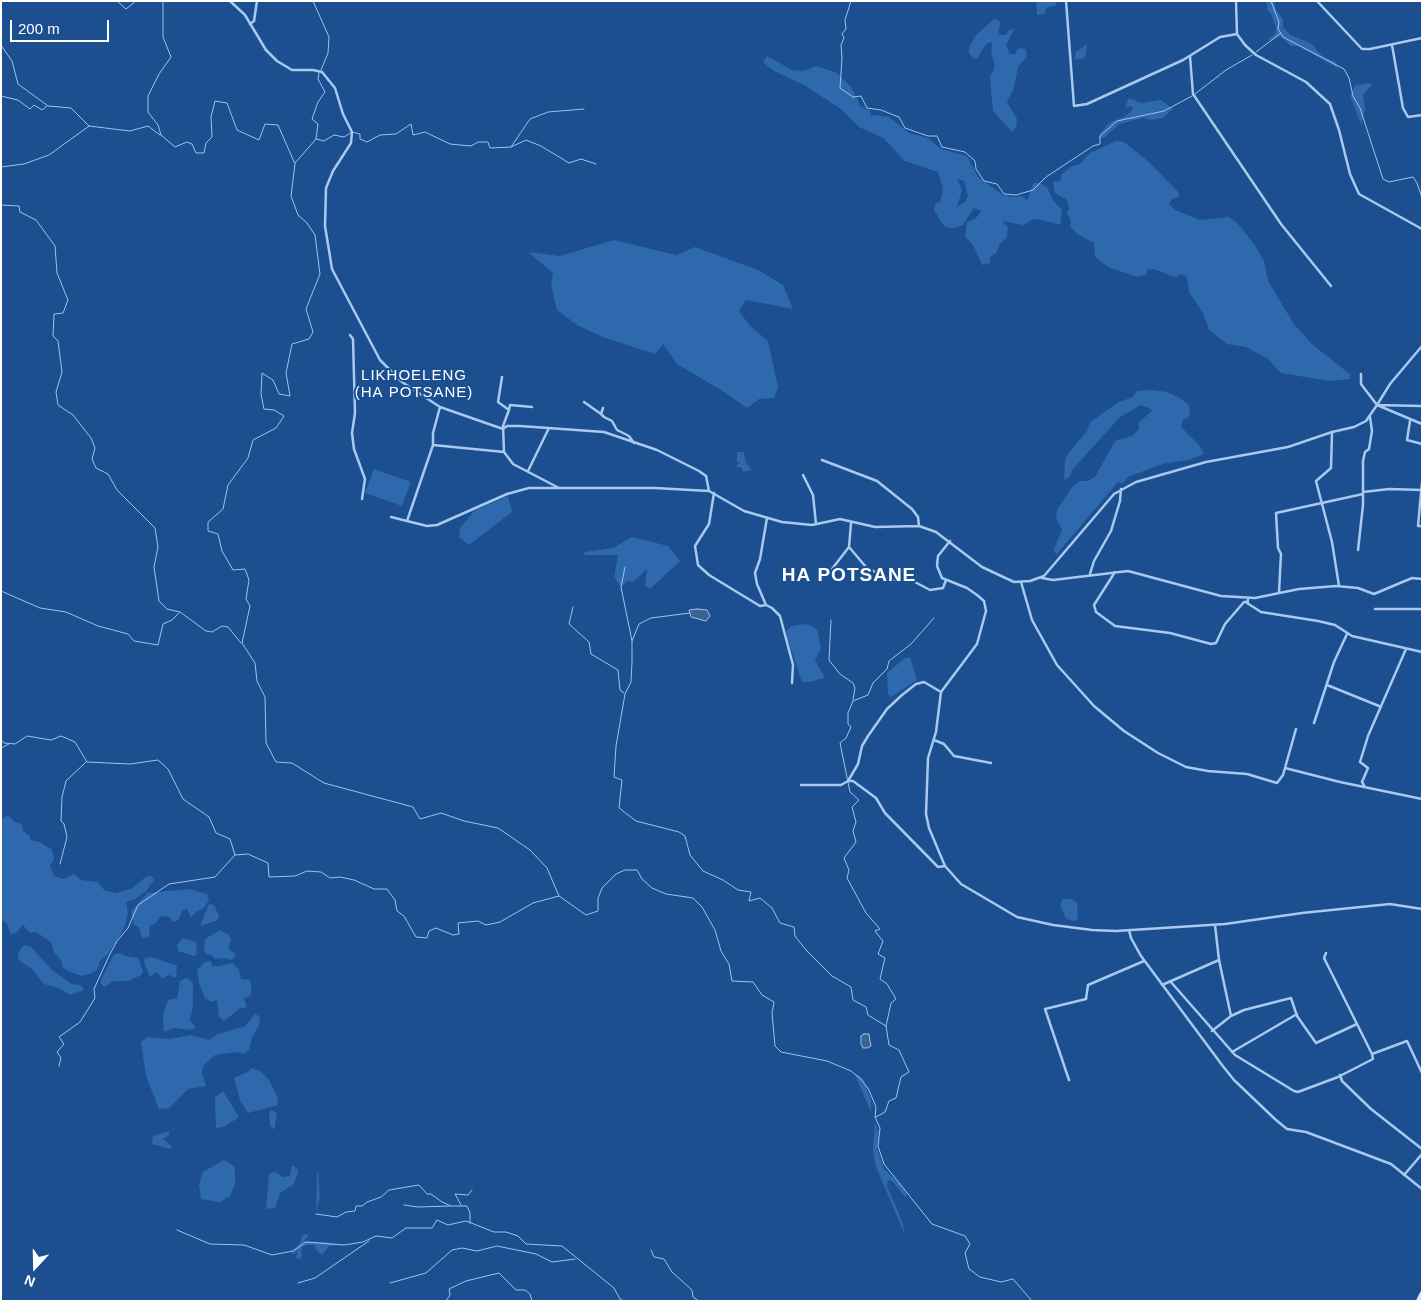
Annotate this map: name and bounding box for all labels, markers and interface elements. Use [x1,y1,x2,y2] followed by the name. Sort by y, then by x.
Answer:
[12,10,111,42] scale bar
[18,20,60,37] text: 200 m
[353,367,475,402] district label: LIKHOELENG (HA POTSANE)
[780,565,918,587] district label: HA POTSANE
[10,1242,60,1292] north arrow
[22,1272,37,1290] text: N

